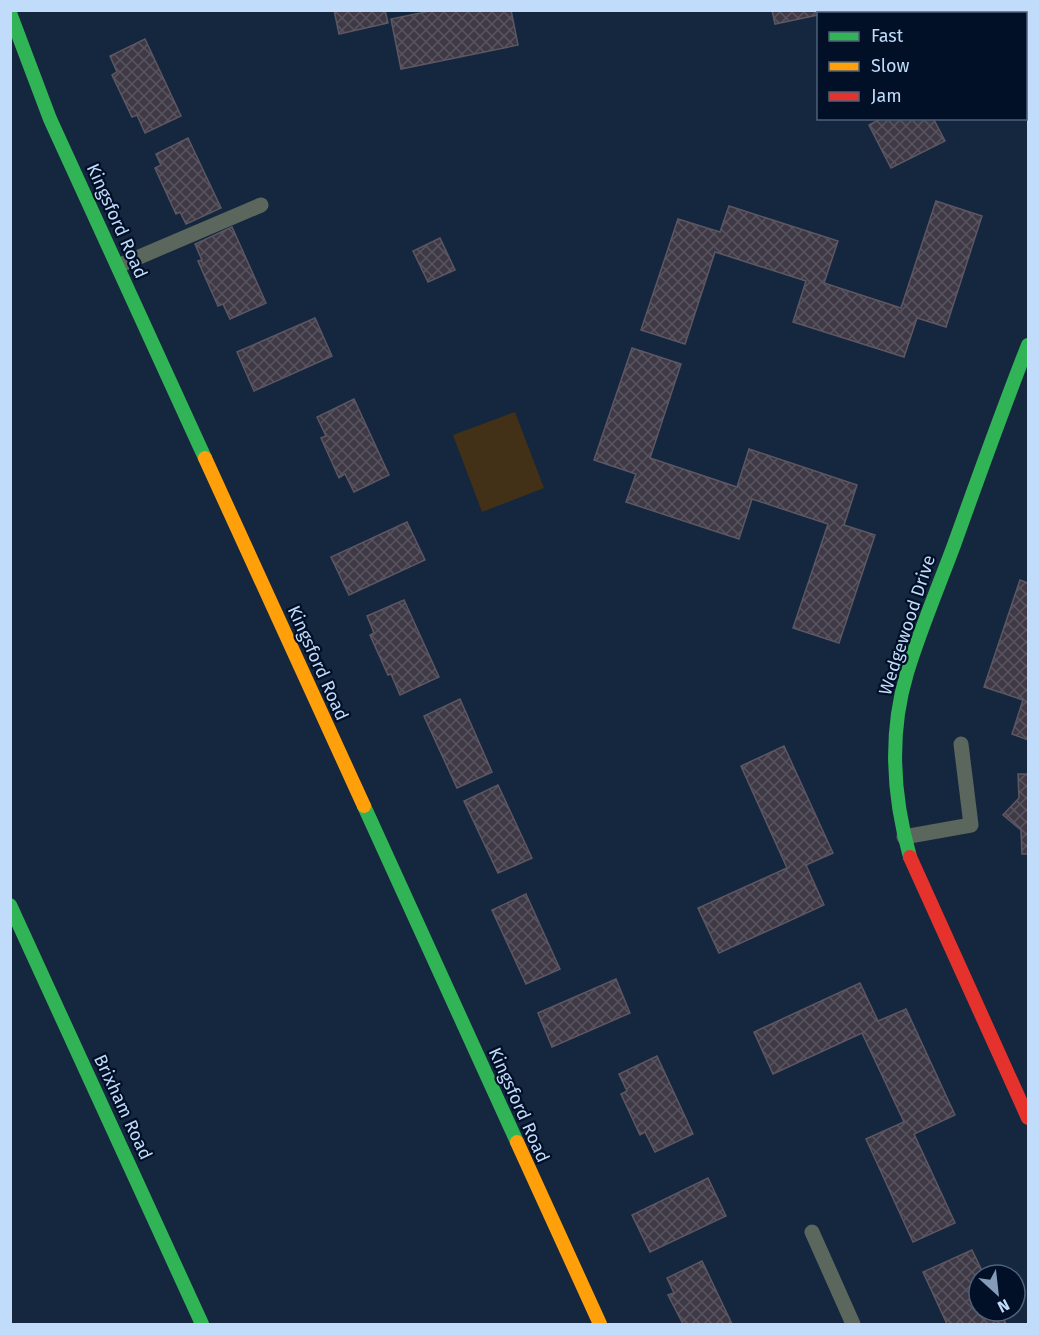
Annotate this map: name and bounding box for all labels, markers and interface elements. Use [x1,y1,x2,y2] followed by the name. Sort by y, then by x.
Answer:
[817,12,1027,120] legend
[871,25,904,47] text: Fast
[871,55,910,77] text: Slow
[871,85,902,107] text: Jam
[82,160,152,282] street label: Kingsford Road
[874,552,940,698] street label: Wedgewood Drive
[283,602,353,724] street label: Kingsford Road
[484,1044,554,1166] street label: Kingsford Road
[89,1051,157,1163] street label: Brixham Road
[967,1263,1027,1323] north arrow
[995,1295,1013,1317] text: N

